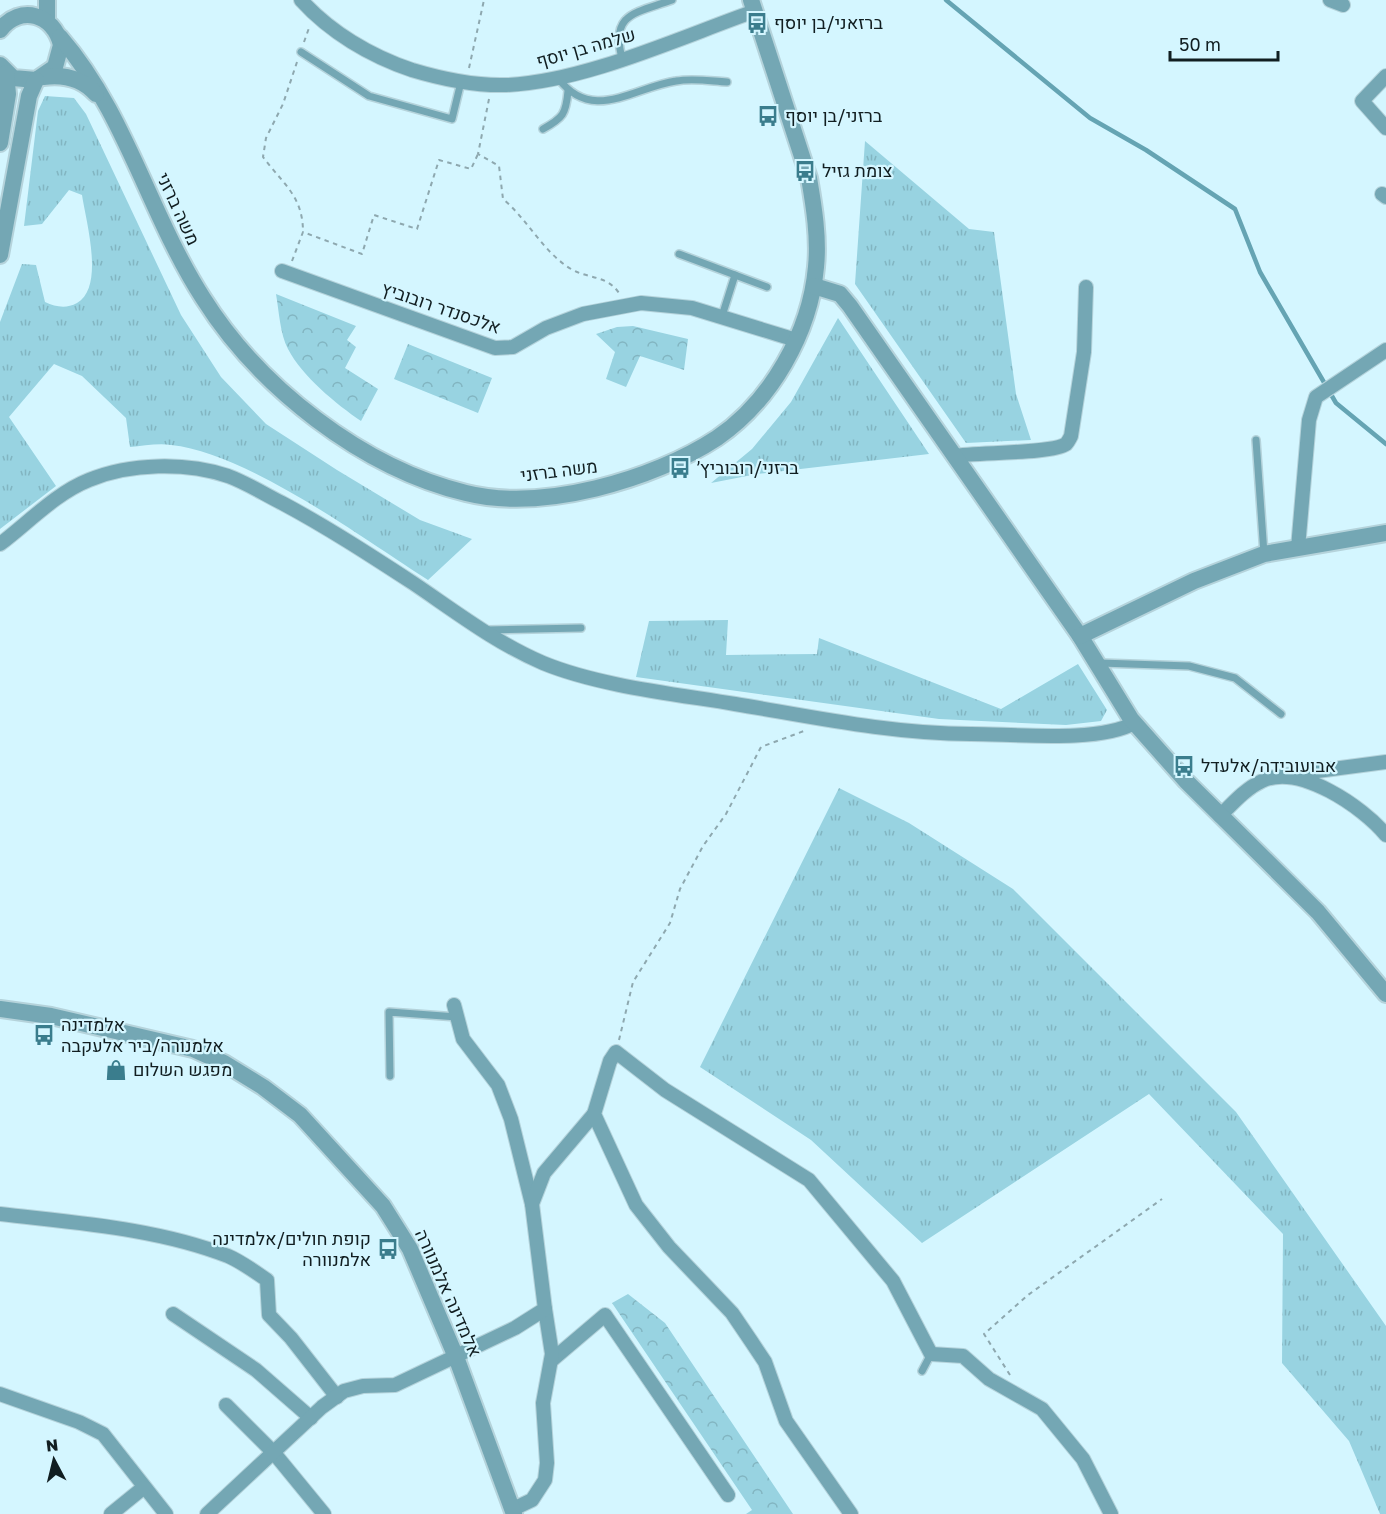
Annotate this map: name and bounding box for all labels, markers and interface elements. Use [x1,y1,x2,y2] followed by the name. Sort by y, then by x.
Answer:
[745,11,769,35] bus stop icon: ברזאני/בן יוסף
[774,11,883,33] place label: ברזאני/בן יוסף
[534,22,638,72] street label: שלמה בן יוסף
[1170,24,1278,62] scale bar
[1179,33,1221,55] text: 50 m
[756,104,780,128] bus stop icon: ברזני/בן יוסף
[785,104,883,126] place label: ברזני/בן יוסף
[793,159,817,183] bus stop icon: צומת גזיל
[822,159,892,181] place label: צומת גזיל
[153,169,205,248] street label: משה ברזני
[379,276,504,338] street label: אלכסנדר רובוביץ
[519,454,599,486] street label: משה ברזני
[668,456,692,480] bus stop icon: ברזני/רובוביץ׳
[697,456,799,478] place label: ברזני/רובוביץ׳
[1172,754,1196,778] bus stop icon: אבועובידה/אלעדל
[1201,754,1336,776] place label: אבועובידה/אלעדל
[61,1013,224,1056] place label: אלמדינה אלמנורה/ביר אלעקבה
[32,1023,56,1047] bus stop icon: אלמדינה אלמנורה/ביר אלעקבה
[104,1058,128,1082] shop icon: מפגש השלום
[133,1058,232,1080] place label: מפגש השלום
[411,1225,487,1360] street label: אלמדינה אלמנוורה
[212,1227,371,1270] place label: קופת חולים/אלמדינה אלמנוורה
[376,1237,400,1261] bus stop icon: קופת חולים/אלמדינה אלמנוורה
[24,1430,84,1490] north arrow
[45,1434,59,1456] text: N

